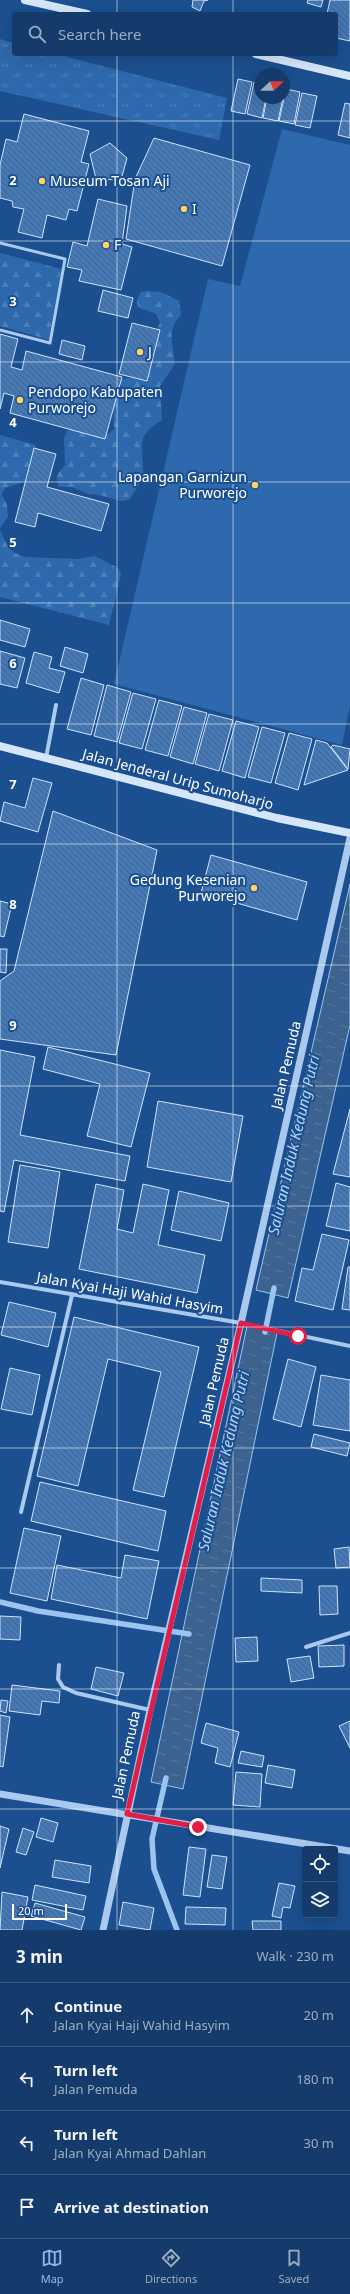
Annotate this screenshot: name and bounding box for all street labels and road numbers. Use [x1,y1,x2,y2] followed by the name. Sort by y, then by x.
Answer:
[79,743,276,813] street label: Jalan Jenderal Urip Sumoharjo
[266,1019,305,1113] street label: Jalan Pemuda
[33,1266,225,1318] street label: Jalan Kyai Haji Wahid Hasyim
[194,1335,233,1429] street label: Jalan Pemuda
[106,1709,144,1803] street label: Jalan Pemuda

